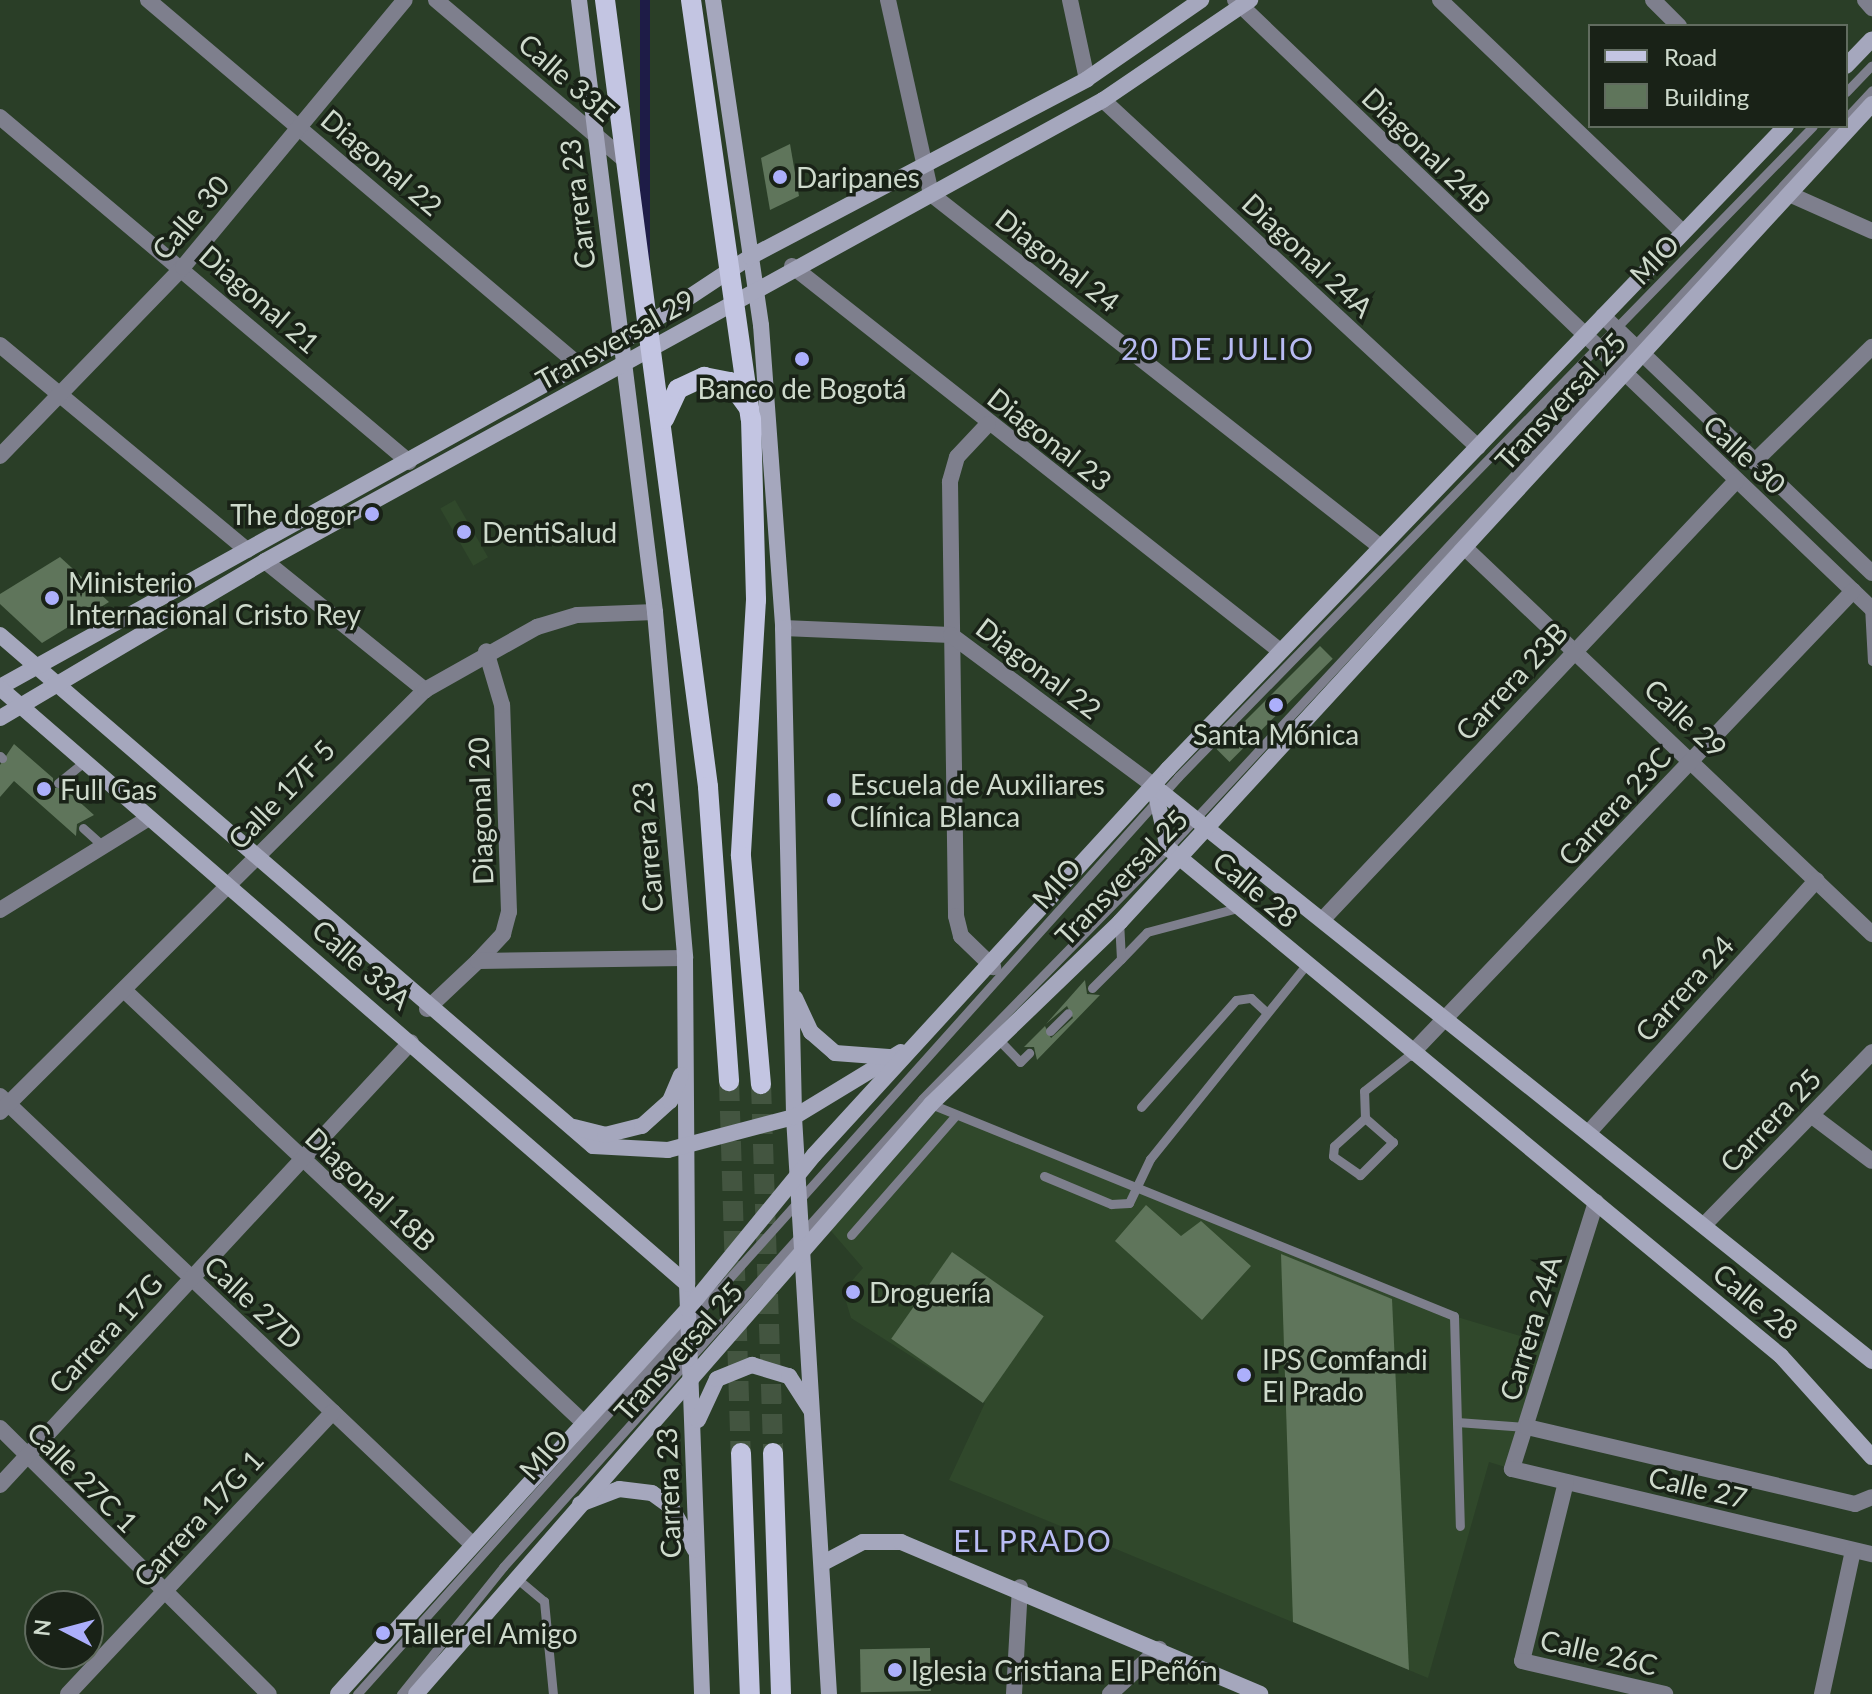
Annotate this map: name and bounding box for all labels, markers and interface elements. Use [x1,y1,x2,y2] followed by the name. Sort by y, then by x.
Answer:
[1588,24,1848,128] legend
[512,26,622,128] street label: Calle 33E
[1664,42,1717,71] text: Road
[1356,80,1498,220] street label: Diagonal 24B
[1664,82,1749,111] text: Building
[315,102,449,222] street label: Diagonal 22
[552,137,602,271] street label: Carrera 23
[796,160,920,194] place label: Daripanes
[144,168,236,266] street label: Calle 30
[771,168,789,186] marker: Daripanes
[1236,186,1380,324] street label: Diagonal 24A
[989,201,1127,319] street label: Diagonal 24
[1622,227,1686,291] street label: MIO
[193,238,327,360] street label: Diagonal 21
[530,282,700,396] street label: Transversal 29
[1488,325,1632,477] street label: Transversal 25
[1121,330,1315,366] district label: 20 DE JULIO
[793,350,811,368] marker: Banco de Bogotá
[698,371,906,405] place label: Banco de Bogotá
[981,380,1119,498] street label: Diagonal 23
[1697,408,1793,500] street label: Calle 30
[230,497,356,531] place label: The dogor
[363,505,381,523] marker: The dogor
[482,515,617,549] place label: DentiSalud
[453,521,475,543] marker: DentiSalud
[68,565,361,631] place label: Ministerio Internacional Cristo Rey
[43,589,61,607] marker: Ministerio Internacional Cristo Rey
[970,610,1108,726] street label: Diagonal 22
[1448,615,1574,747] street label: Carrera 23B
[1638,672,1734,764] street label: Calle 29
[1267,696,1285,714] marker: Santa Mónica
[1193,717,1359,751] place label: Santa Mónica
[220,732,342,856] street label: Calle 17F 5
[461,737,499,885] street label: Diagonal 20
[1551,740,1677,872] street label: Carrera 23C
[850,767,1106,833] place label: Escuela de Auxiliares Clínica Blanca
[60,772,157,806] place label: Full Gas
[35,780,53,798] marker: Full Gas
[625,780,669,914] street label: Carrera 23
[825,791,843,809] marker: Escuela de Auxiliares Clínica Blanca
[1048,802,1194,952] street label: Transversal 25
[1207,844,1305,934] street label: Calle 28
[1025,851,1087,915] street label: MIO
[306,912,418,1016] street label: Calle 33A
[1628,928,1740,1048] street label: Carrera 24
[1713,1061,1827,1179] street label: Carrera 25
[299,1120,443,1258] street label: Diagonal 18B
[198,1248,310,1356] street label: Calle 27D
[1492,1252,1568,1404] street label: Carrera 24A
[1707,1256,1805,1346] street label: Calle 28
[41,1266,169,1400] street label: Carrera 17G
[607,1274,749,1428] street label: Transversal 25
[869,1275,991,1309] place label: Droguería
[844,1283,862,1301] marker: Droguería
[1262,1342,1428,1408] place label: IPS Comfandi El Prado
[1233,1364,1255,1386] marker: IPS Comfandi El Prado
[21,1415,145,1539] street label: Calle 27C 1
[512,1422,574,1486] street label: MIO
[649,1427,687,1559] street label: Carrera 23
[126,1443,270,1593] street label: Carrera 17G 1
[1645,1459,1751,1515] street label: Calle 27
[953,1522,1113,1558] district label: EL PRADO
[24,1590,104,1670] north arrow
[399,1616,579,1650] place label: Taller el Amigo
[27,1618,56,1637] text: N
[1537,1622,1661,1682] street label: Calle 26C
[374,1624,392,1642] marker: Taller el Amigo
[911,1653,1218,1687] place label: Iglesia Cristiana El Peñón
[886,1661,904,1679] marker: Iglesia Cristiana El Peñón

